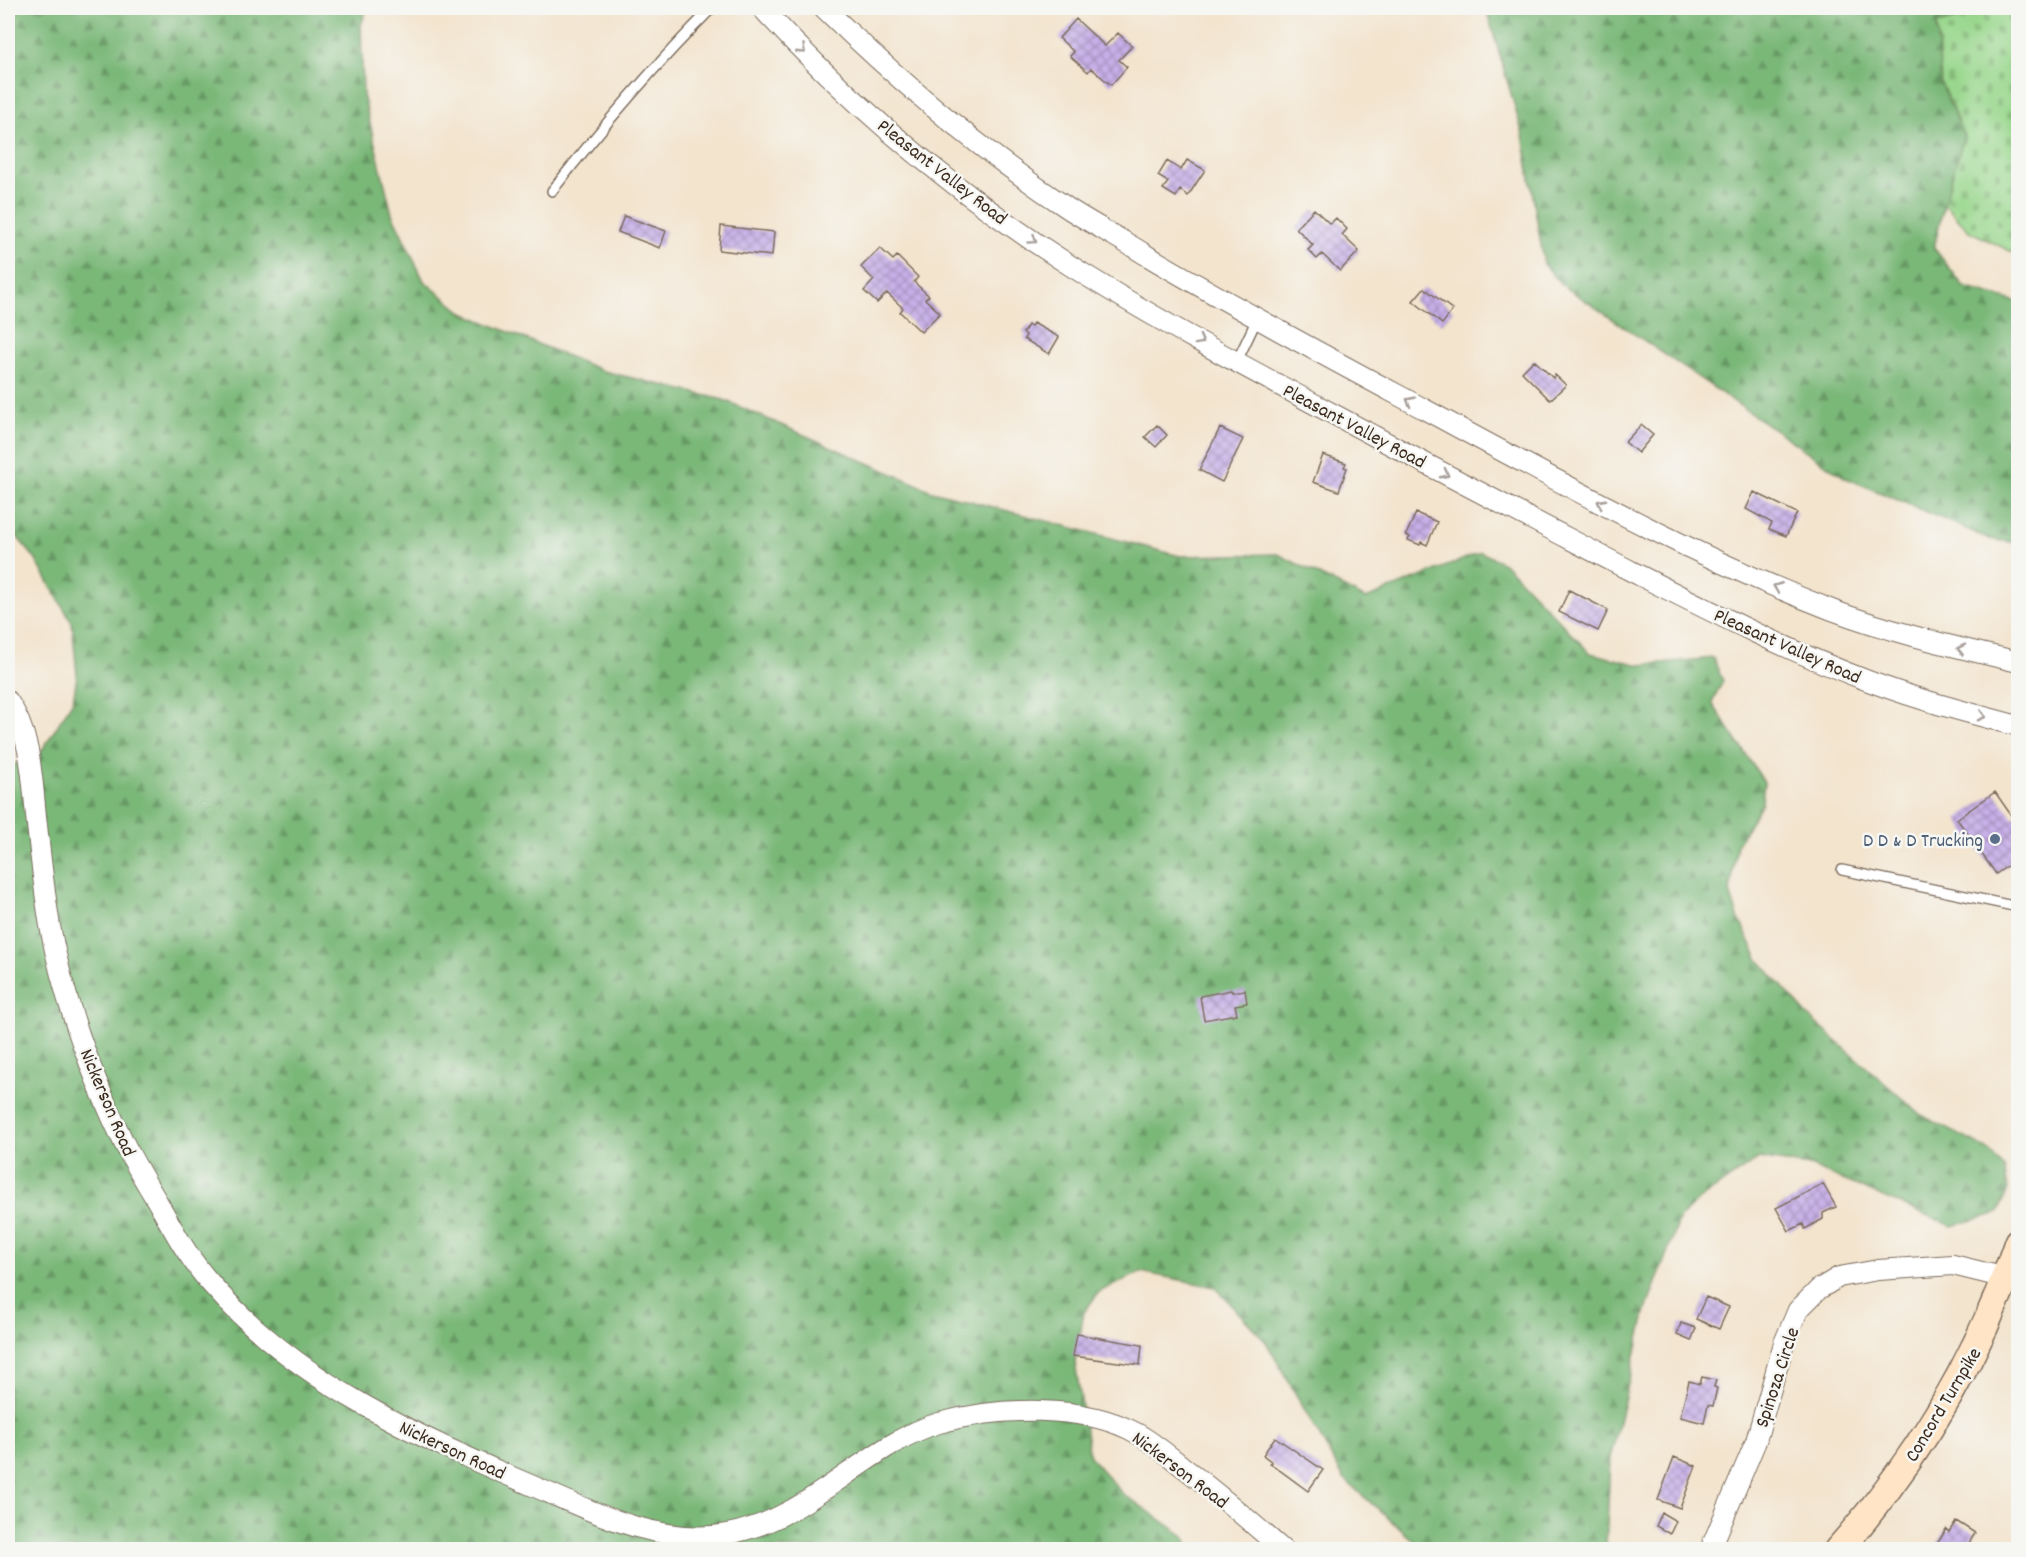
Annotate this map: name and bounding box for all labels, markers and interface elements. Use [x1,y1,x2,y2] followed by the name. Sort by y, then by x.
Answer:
[795,42,806,53] one-way arrow
[870,114,1012,233] street label: Pleasant Valley Road
[1027,233,1038,244] one-way arrow
[1194,334,1204,345] one-way arrow
[1277,378,1430,477] street label: Pleasant Valley Road
[1406,397,1417,408] one-way arrow
[1439,467,1450,478] one-way arrow
[1597,499,1607,510] one-way arrow
[1772,582,1783,594] one-way arrow
[1709,603,1865,693] street label: Pleasant Valley Road
[1957,643,1967,656] one-way arrow
[1976,709,1987,721] one-way arrow
[1863,828,1983,856] place label: D D & D Trucking
[1988,832,2002,846] marker: D D & D Trucking
[71,1045,142,1161] street label: Nickerson Road
[1749,1324,1808,1432] street label: Spinoza Circle
[1899,1343,1990,1468] street label: Concord Turnpike
[394,1415,510,1489] street label: Nickerson Road
[1125,1426,1233,1517] street label: Nickerson Road

